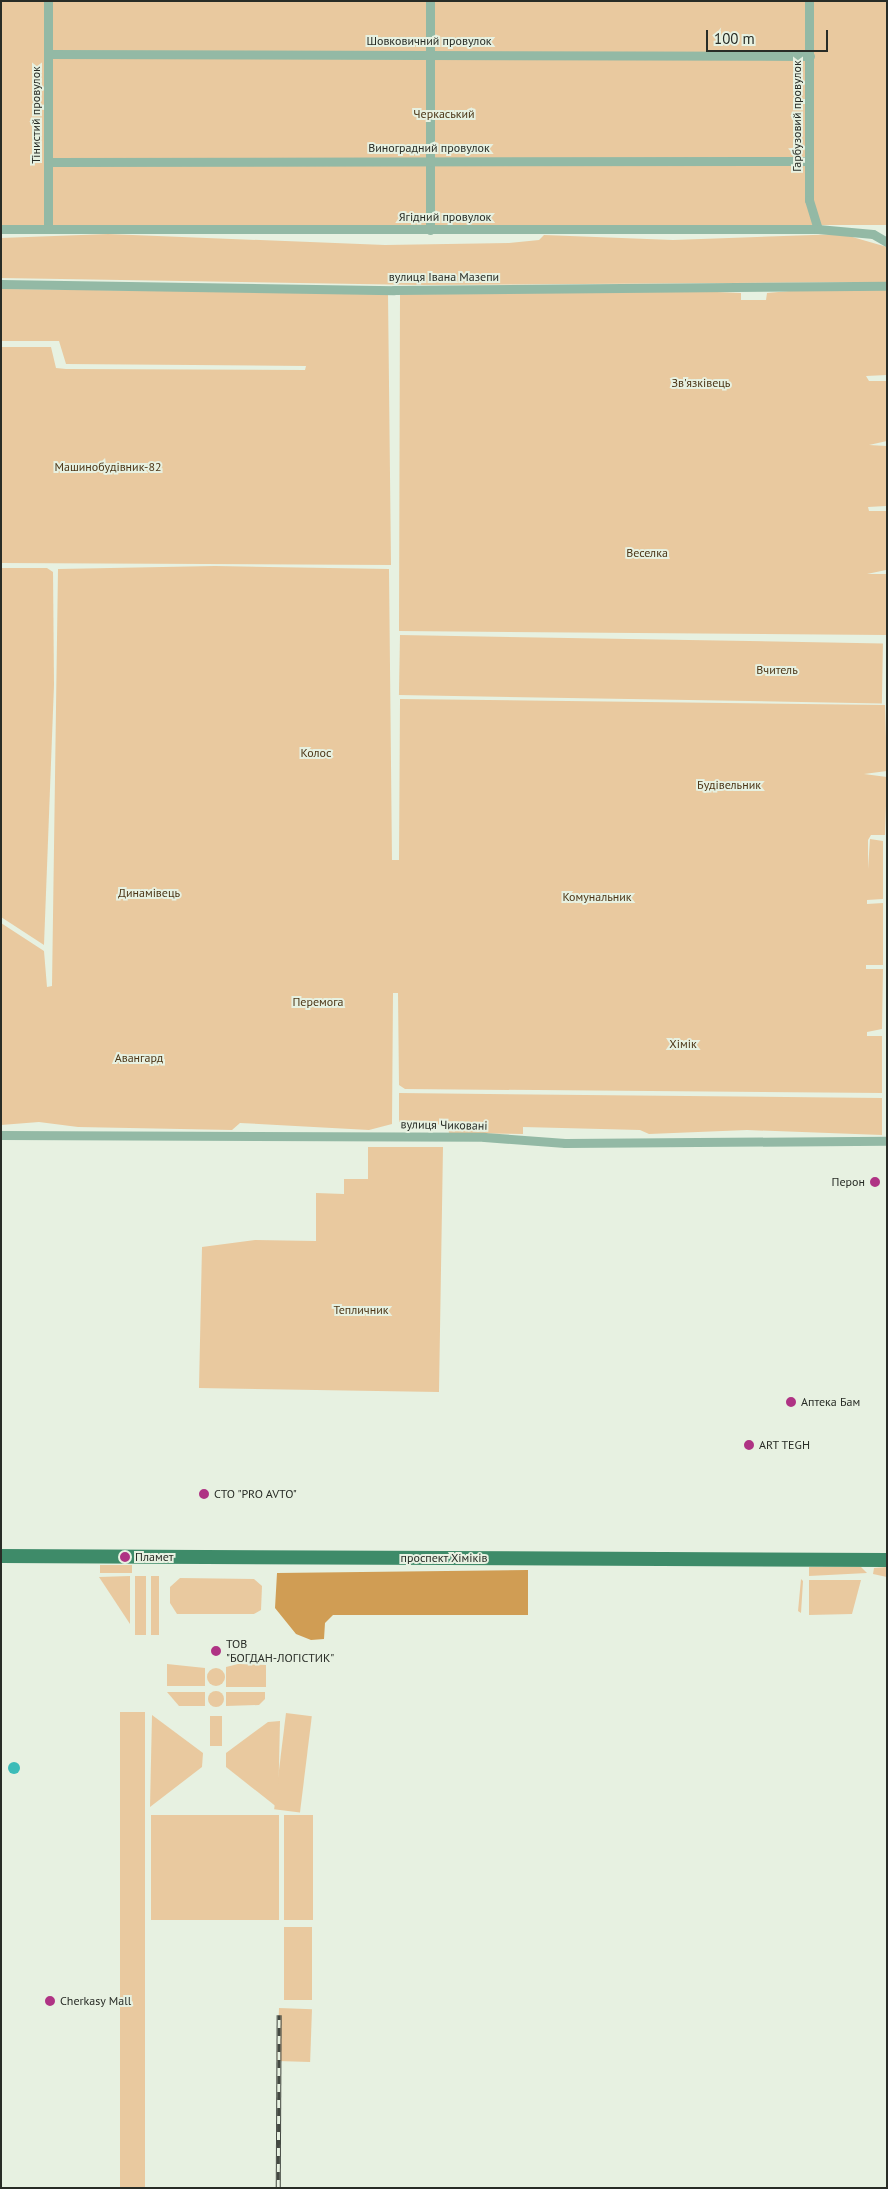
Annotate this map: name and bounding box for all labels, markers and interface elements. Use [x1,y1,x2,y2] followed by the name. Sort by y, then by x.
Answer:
[708,20,830,52] scale bar
[714,29,755,48] text: 100 m
[366,34,492,48] street label: Шовковичний провулок
[790,60,804,172] street label: Гарбузовий провулок
[29,66,43,164] street label: Тінистий провулок
[413,107,475,121] park label: Черкаський
[368,141,490,155] street label: Виноградний провулок
[399,210,491,224] street label: Ягідний провулок
[389,270,499,284] street label: вулиця Івана Мазепи
[672,376,730,390] park label: Зв'язківець
[54,460,162,474] park label: Машинобудівник-82
[626,546,668,560] park label: Веселка
[756,663,798,677] park label: Вчитель
[301,746,331,760] park label: Колос
[697,778,761,792] park label: Будівельник
[118,886,180,900] park label: Динамівець
[562,890,632,904] park label: Комунальник
[292,995,344,1009] park label: Перемога
[669,1037,697,1051] park label: Хімік
[115,1051,163,1065] park label: Авангард
[400,1117,488,1133] street label: вулиця Чиковані
[832,1175,865,1189] place label: Перон
[869,1176,881,1188] marker: Перон
[334,1303,388,1317] park label: Тепличник
[801,1395,860,1409] place label: Аптека Бам
[785,1396,797,1408] marker: Аптека Бам
[759,1438,811,1452] place label: ART TEGH
[743,1439,755,1451] marker: ART TEGH
[214,1487,298,1501] place label: СТО "PRO AVTO"
[198,1488,210,1500] marker: СТО "PRO AVTO"
[135,1550,174,1564] place label: Пламет
[119,1551,131,1563] marker: Пламет
[400,1551,488,1565] street label: проспект Хіміків
[226,1637,334,1665] place label: ТОВ "БОГДАН-ЛОГІСТИК"
[210,1645,222,1657] marker: ТОВ "БОГДАН-ЛОГІСТИК"
[60,1994,132,2008] place label: Cherkasy Mall
[44,1995,56,2007] marker: Cherkasy Mall

